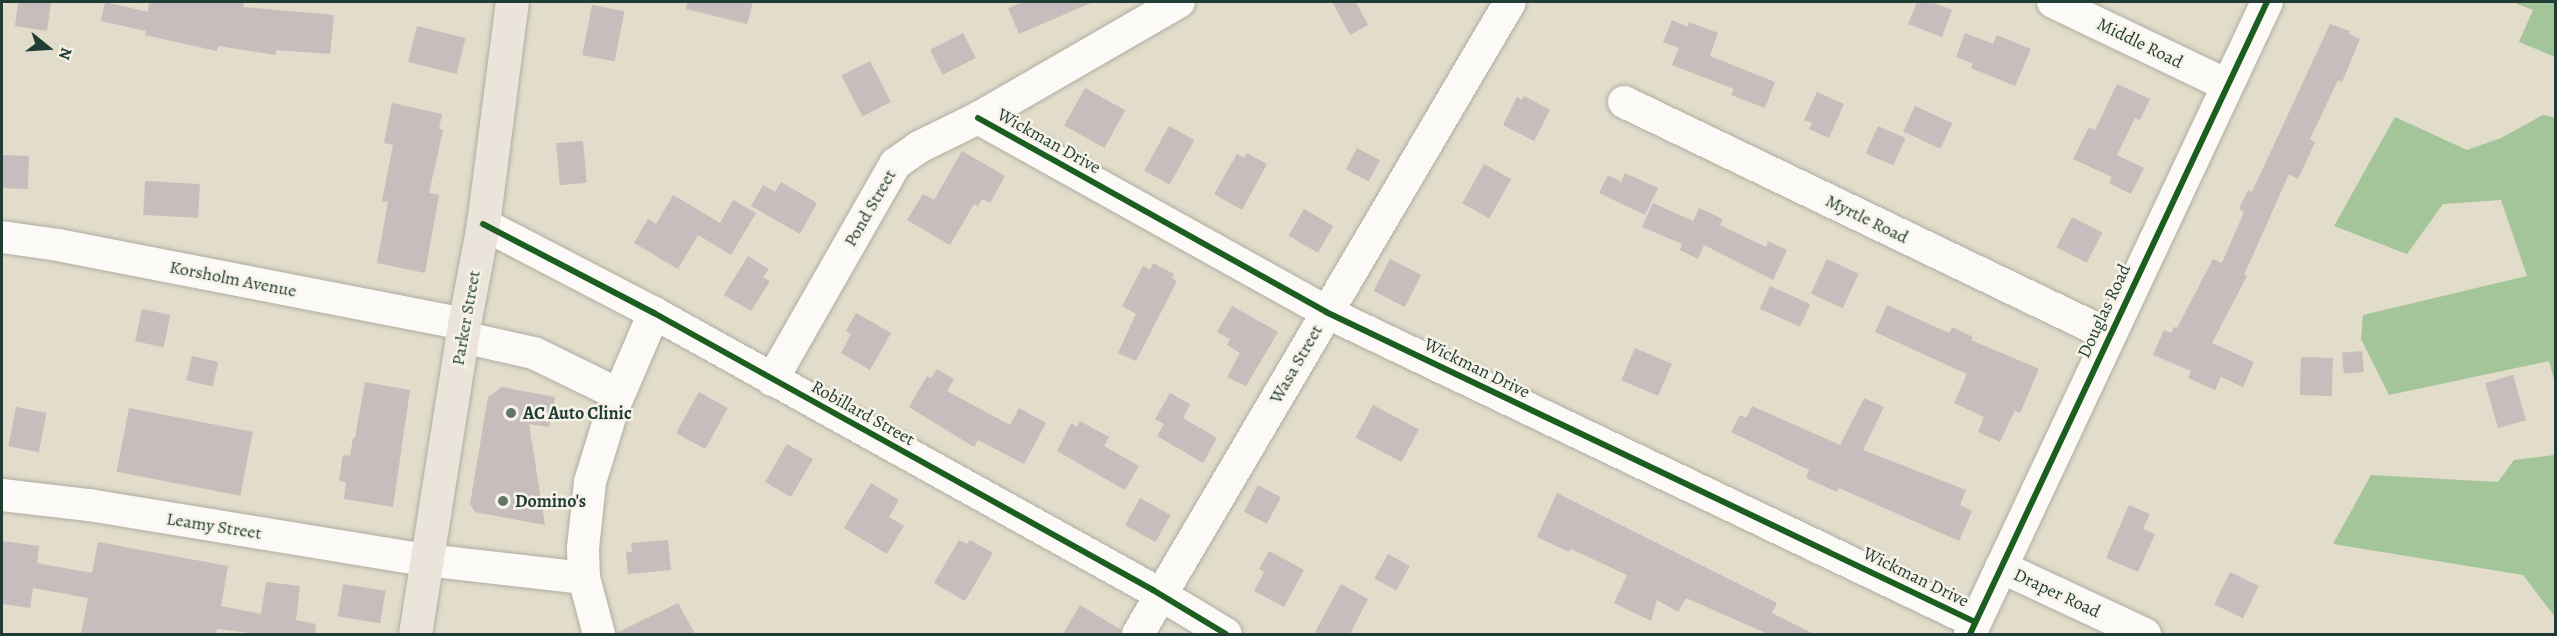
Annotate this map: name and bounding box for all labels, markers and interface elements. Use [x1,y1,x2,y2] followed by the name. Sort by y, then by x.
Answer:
[2093,13,2187,73] street label: Middle Road
[18,18,78,78] north arrow
[53,45,77,63] text: N
[994,104,1104,178] street label: Wickman Drive
[839,166,901,250] street label: Pond Street
[1822,190,1912,248] street label: Myrtle Road
[168,256,298,302] street label: Korsholm Avenue
[2073,260,2135,362] street label: Douglas Road
[447,269,485,367] street label: Parker Street
[1265,321,1327,407] street label: Wasa Street
[1421,333,1533,403] street label: Wickman Drive
[807,376,919,450] street label: Robillard Street
[523,402,632,424] place label: AC Auto Clinic
[504,406,518,420] marker: AC Auto Clinic
[515,490,586,512] place label: Domino's
[496,494,510,508] marker: Domino's
[165,508,263,544] street label: Leamy Street
[1860,542,1972,612] street label: Wickman Drive
[2010,564,2104,622] street label: Draper Road

